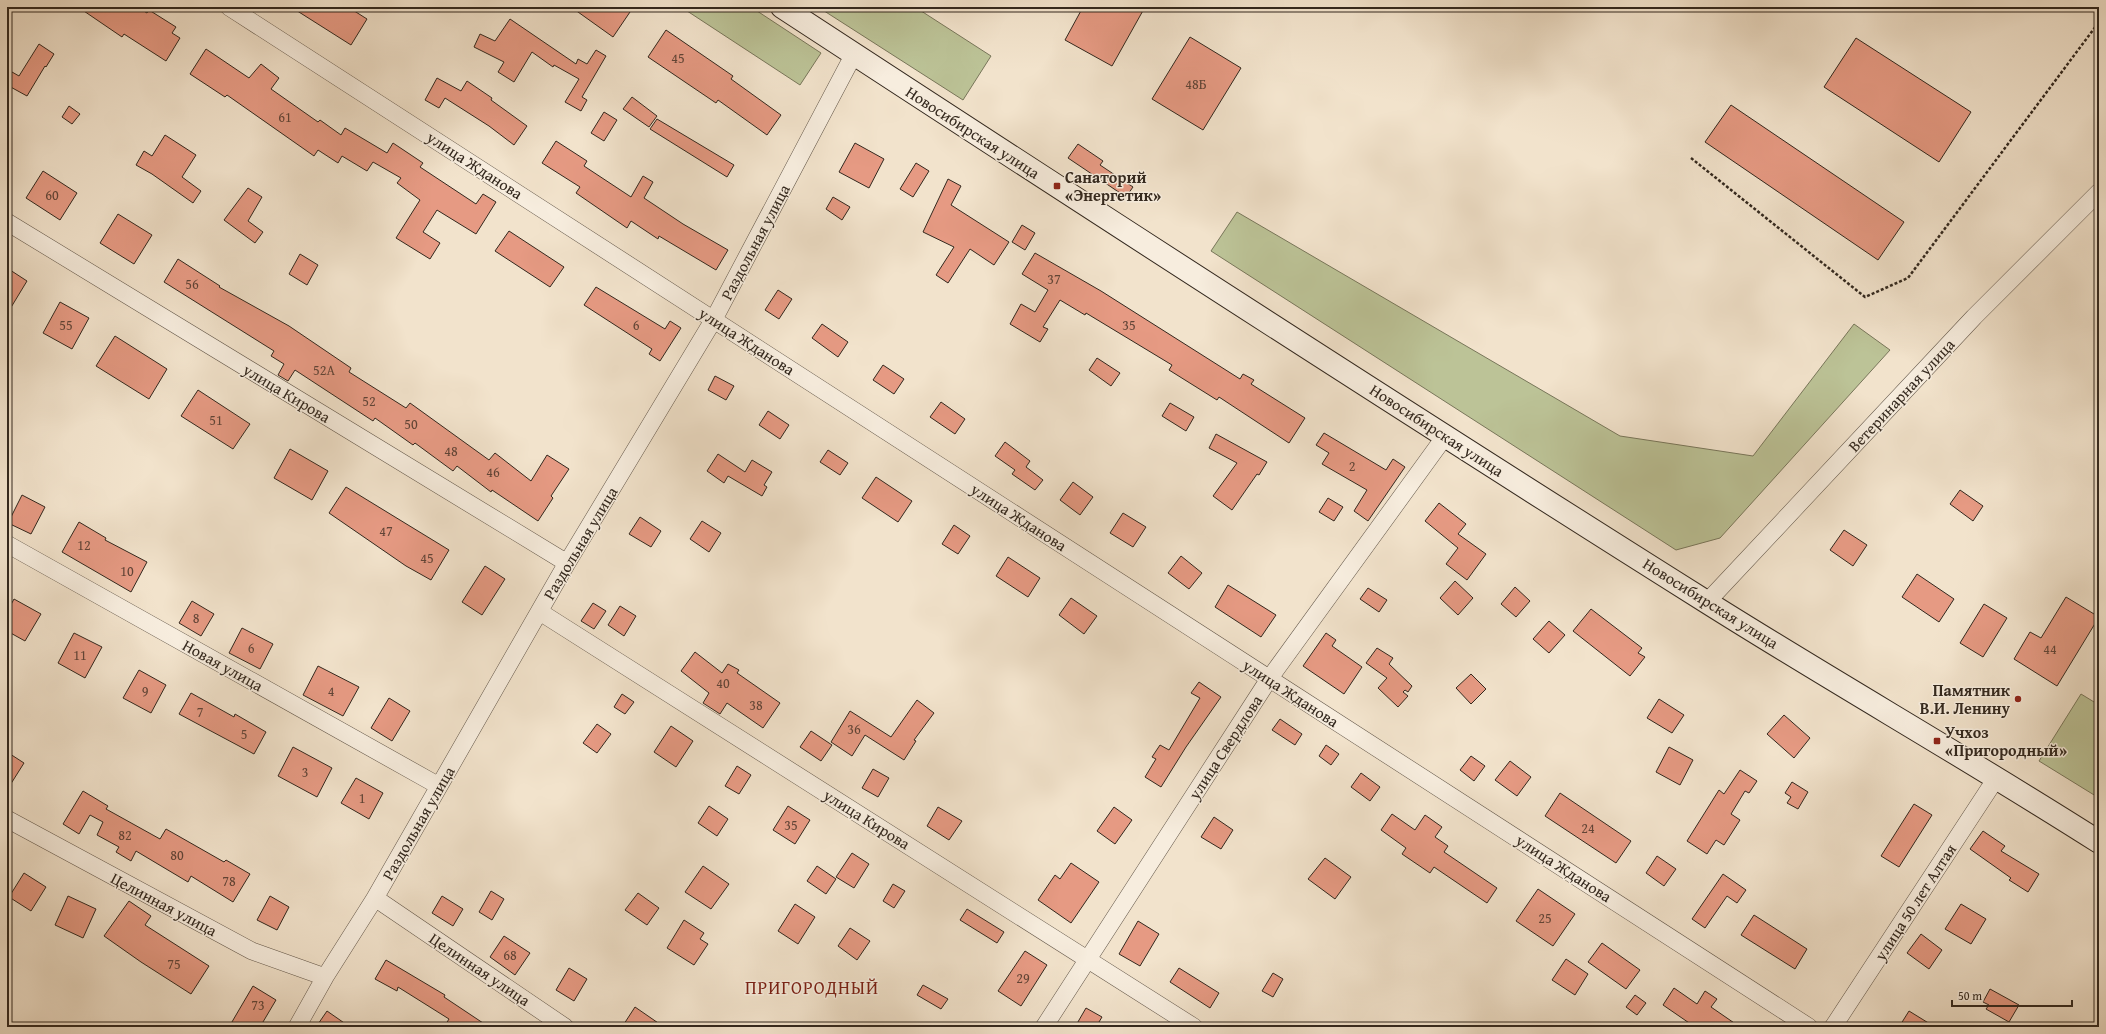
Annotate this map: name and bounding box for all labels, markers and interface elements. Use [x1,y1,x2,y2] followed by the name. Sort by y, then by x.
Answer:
[671,48,685,68] house number: 45
[1185,74,1207,94] house number: 48Б
[901,80,1045,185] street label: Новосибирская улица
[278,107,292,127] house number: 61
[421,124,528,205] street label: улица Жданова
[1065,165,1161,207] place label: Санаторий «Энергетик»
[714,179,796,304] street label: Раздольная улица
[1052,181,1062,191] marker: Санаторий «Энергетик»
[45,185,59,205] house number: 60
[1047,269,1061,289] house number: 37
[185,274,199,294] house number: 56
[693,300,800,381] street label: улица Жданова
[59,315,73,335] house number: 55
[633,315,640,335] house number: 6
[1122,315,1136,335] house number: 35
[1842,333,1960,457] street label: Ветеринарная улица
[238,357,336,429] street label: улица Кирова
[313,360,335,380] house number: 52А
[1365,378,1509,483] street label: Новосибирская улица
[362,391,376,411] house number: 52
[209,410,223,430] house number: 51
[404,414,418,434] house number: 50
[444,441,458,461] house number: 48
[1349,456,1355,476] house number: 2
[486,462,500,482] house number: 46
[965,476,1072,557] street label: улица Жданова
[537,482,623,604] street label: Раздольная улица
[379,521,393,541] house number: 47
[77,535,91,555] house number: 12
[420,548,434,568] house number: 45
[1639,552,1784,655] street label: Новосибирская улица
[120,561,134,581] house number: 10
[193,608,200,628] house number: 8
[178,633,268,697] street label: Новая улица
[248,638,255,658] house number: 6
[2043,639,2057,659] house number: 44
[73,645,87,665] house number: 11
[1237,652,1344,733] street label: улица Жданова
[716,673,730,693] house number: 40
[1920,678,2011,720] place label: Памятник В.И. Ленину
[142,681,149,701] house number: 9
[328,681,335,701] house number: 4
[1182,690,1268,805] street label: улица Свердлова
[2013,694,2023,704] marker: Памятник В.И. Ленину
[749,695,763,715] house number: 38
[197,702,204,722] house number: 7
[847,719,861,739] house number: 36
[1945,720,2067,762] place label: Учхоз «Пригородный»
[241,724,247,744] house number: 5
[1932,736,1942,746] marker: Учхоз «Пригородный»
[376,761,461,884] street label: Раздольная улица
[302,762,308,782] house number: 3
[818,782,915,855] street label: улица Кирова
[359,788,365,808] house number: 1
[784,815,798,835] house number: 35
[1581,818,1595,838] house number: 24
[118,825,132,845] house number: 82
[1510,827,1617,908] street label: улица Жданова
[1868,839,1962,966] street label: улица 50 лет Алтая
[170,845,184,865] house number: 80
[107,866,222,942] street label: Целинная улица
[222,871,236,891] house number: 78
[1538,908,1552,928] house number: 25
[425,926,536,1012] street label: Целинная улица
[503,945,517,965] house number: 68
[167,954,181,974] house number: 75
[1016,968,1030,988] house number: 29
[745,974,879,1001] district label: ПРИГОРОДНЫЙ
[1952,982,2072,1008] scale bar
[1958,987,1982,1004] text: 50 m
[251,995,265,1015] house number: 73

